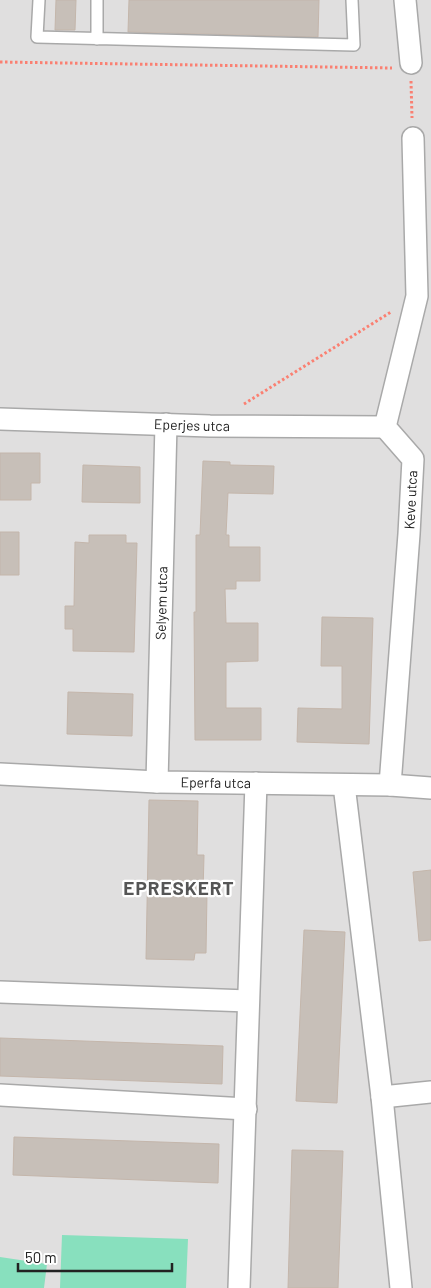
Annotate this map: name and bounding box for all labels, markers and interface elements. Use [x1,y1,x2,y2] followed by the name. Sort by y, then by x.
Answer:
[154,415,230,434] street label: Eperjes utca
[400,470,420,530] street label: Keve utca
[152,566,170,640] street label: Selyem utca
[180,773,251,791] street label: Eperfa utca
[123,876,235,899] district label: EPRESKERT
[18,1240,171,1272] scale bar
[25,1248,57,1266] text: 50 m

